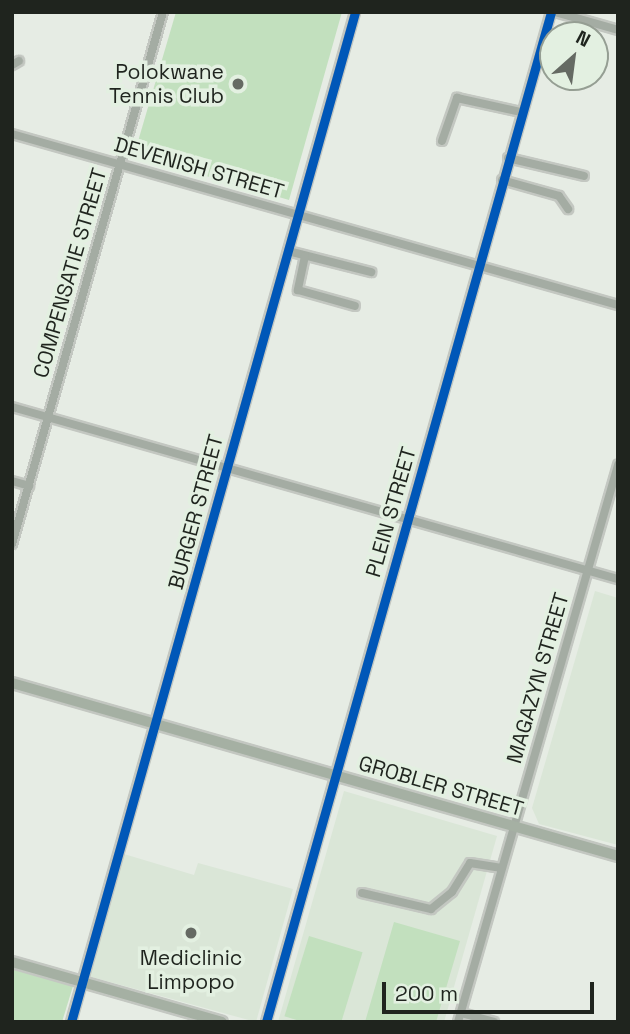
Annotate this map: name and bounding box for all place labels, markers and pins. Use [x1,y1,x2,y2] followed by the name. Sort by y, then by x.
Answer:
[109,59,224,109] place label: Polokwane Tennis Club
[230,76,246,92] marker: Polokwane Tennis Club
[181,923,201,943] marker: Mediclinic Limpopo
[140,945,242,995] place label: Mediclinic Limpopo

